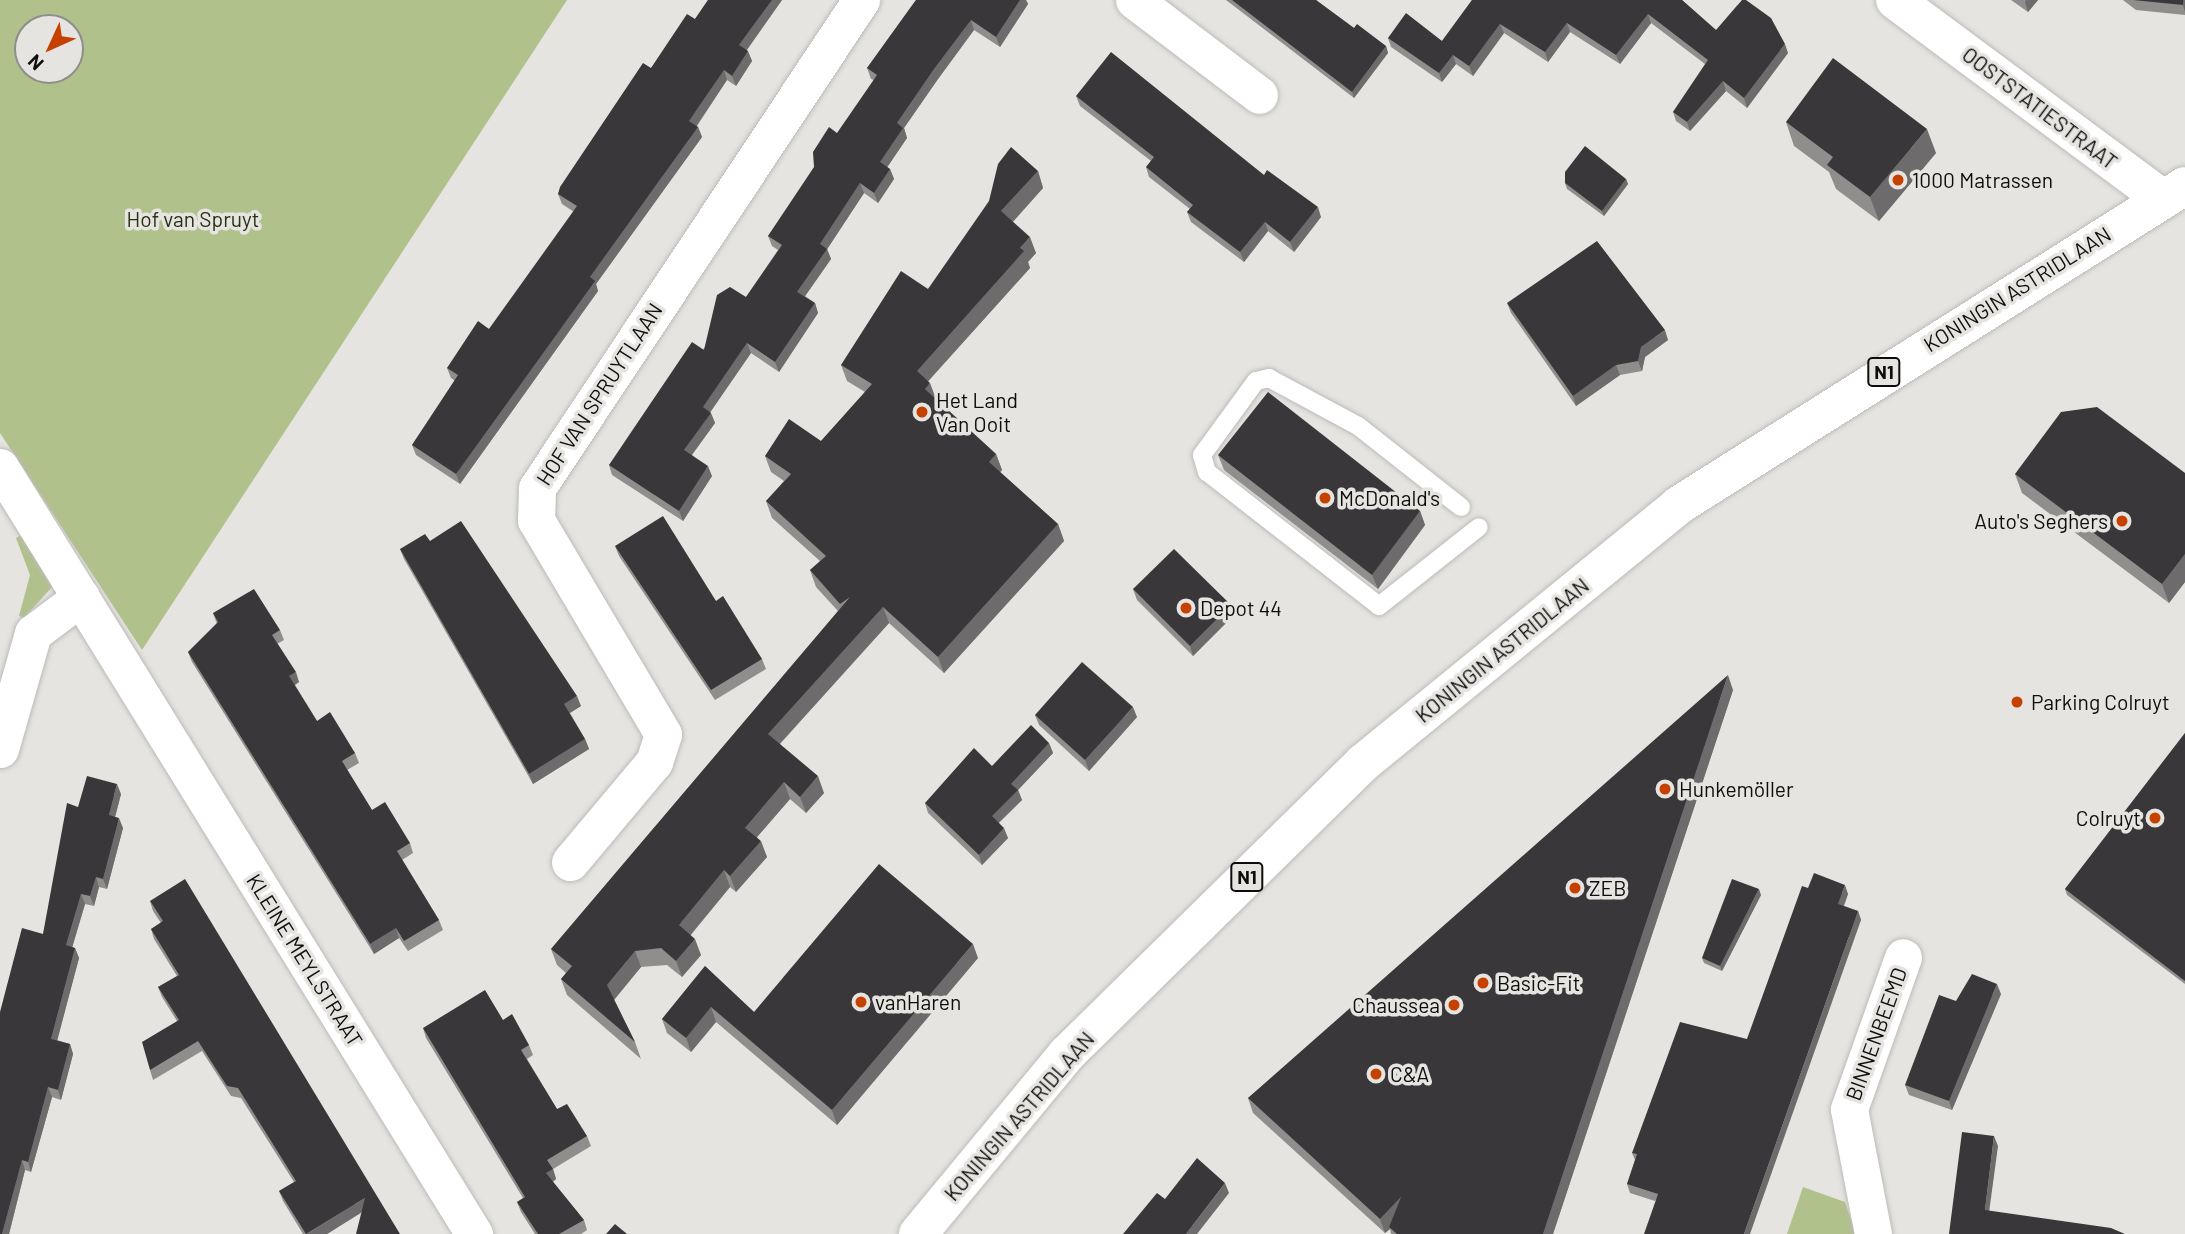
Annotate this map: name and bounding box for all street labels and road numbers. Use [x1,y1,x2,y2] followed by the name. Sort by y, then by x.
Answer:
[1958,42,2122,174] street label: OOSTSTATIESTRAAT
[1919,221,2115,357] street label: KONINGIN ASTRIDLAAN
[531,298,667,490] street label: HOF VAN SPRUYTLAAN
[1867,356,1902,388] road number: N1
[1410,572,1594,728] street label: KONINGIN ASTRIDLAAN
[1230,862,1264,892] road number: N1
[242,869,368,1051] street label: KLEINE MEYLSTRAAT
[1840,964,1912,1104] street label: BINNENBEEMD
[939,1026,1099,1206] street label: KONINGIN ASTRIDLAAN

